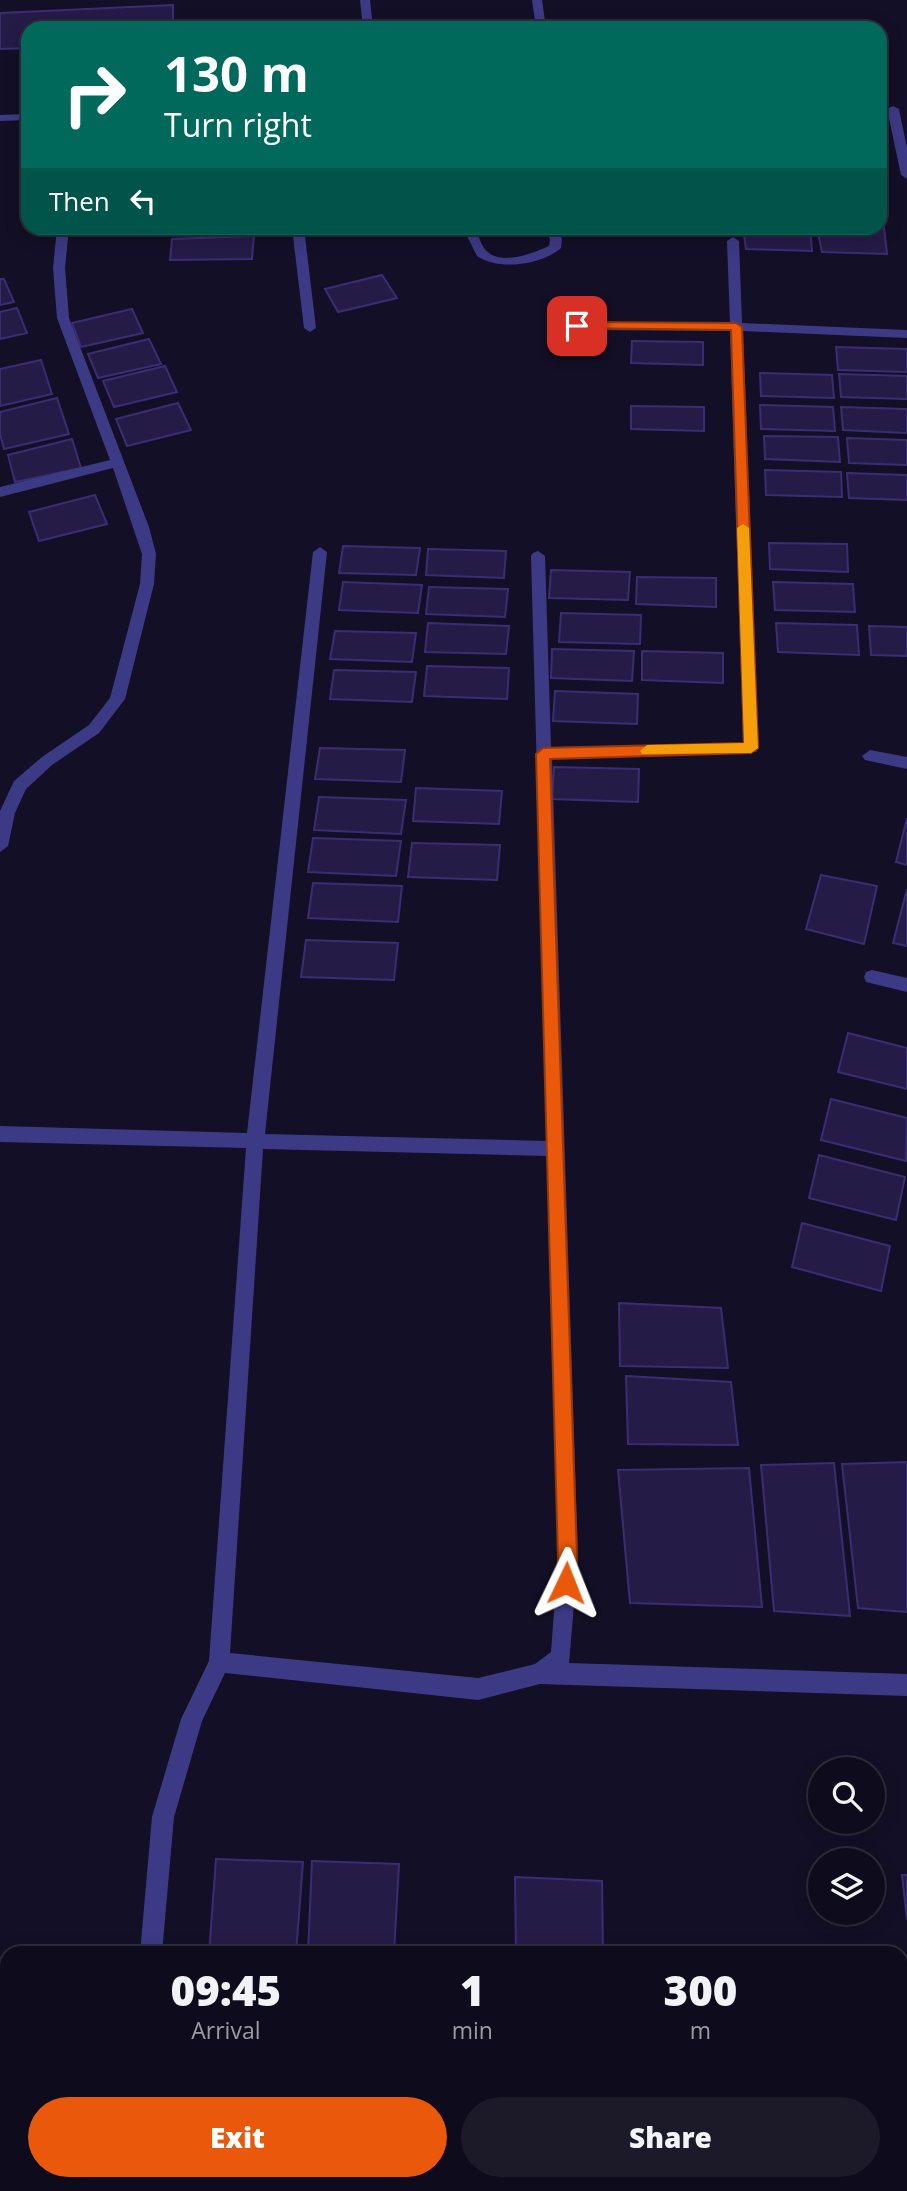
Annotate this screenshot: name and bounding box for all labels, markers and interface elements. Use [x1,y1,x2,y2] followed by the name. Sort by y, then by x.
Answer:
[164,40,309,106] text: 130 m
[49,49,140,140] icon: right
[164,103,312,146] text: Turn right
[124,182,162,220] icon: left
[49,183,110,219] text: Then
[547,296,607,356] pin
[558,307,596,345] icon: arrive
[529,1546,603,1620] position arrow
[808,1757,885,1925] map controls
[808,1757,885,1834] button: search
[808,1848,885,1925] button: layers
[171,1961,281,2018] text: 09:45
[460,1961,485,2018] text: 1
[664,1961,737,2018] text: 300
[191,2014,261,2046] text: Arrival
[452,2014,493,2046] text: min
[690,2014,711,2046] text: m
[28,2097,447,2177] button: Exit
[461,2097,880,2177] button: Share

